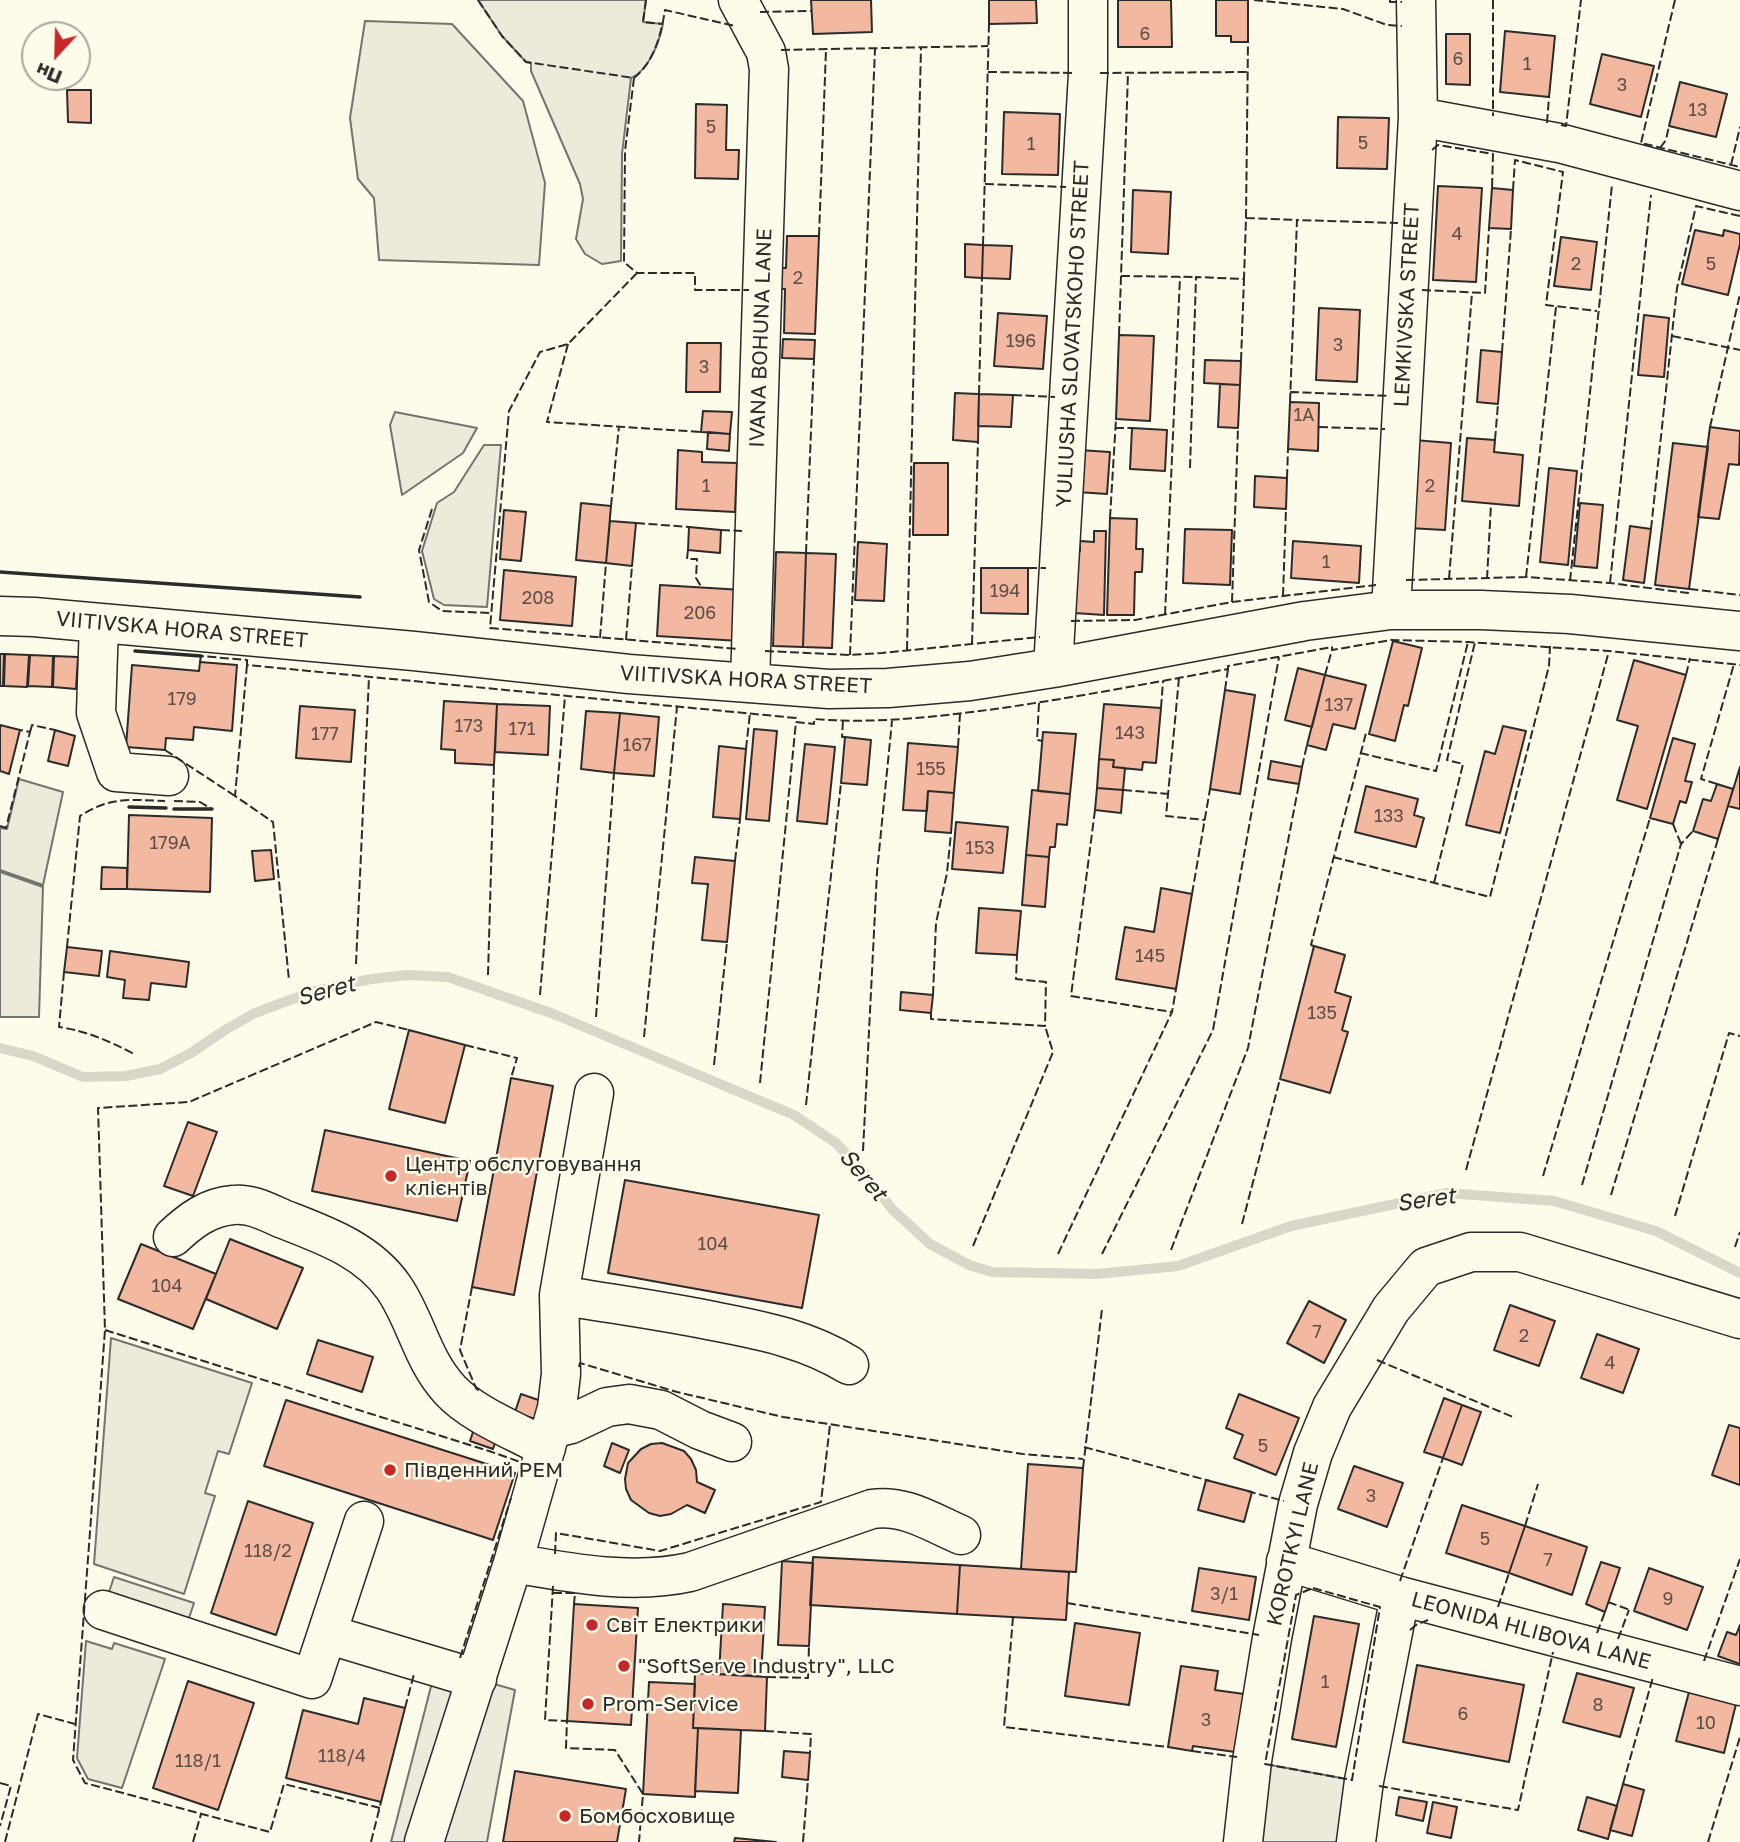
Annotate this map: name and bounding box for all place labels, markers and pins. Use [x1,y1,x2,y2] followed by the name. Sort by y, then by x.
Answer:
[405,1151,641,1201] place label: Центр обслуговування клієнтів
[383,1168,399,1184] marker: Центр обслуговування клієнтів
[404,1457,563,1483] place label: Південний РЕМ
[382,1462,398,1478] marker: Південний РЕМ
[606,1612,764,1638] place label: Світ Електрики
[584,1617,600,1633] marker: Світ Електрики
[638,1653,895,1679] place label: "SoftServe Industry", LLC
[616,1658,632,1674] marker: "SoftServe Industry", LLC
[602,1691,738,1717] place label: Prom-Service
[580,1696,596,1712] marker: Prom-Service
[579,1803,735,1829] place label: Бомбосховище
[557,1808,573,1824] marker: Бомбосховище

